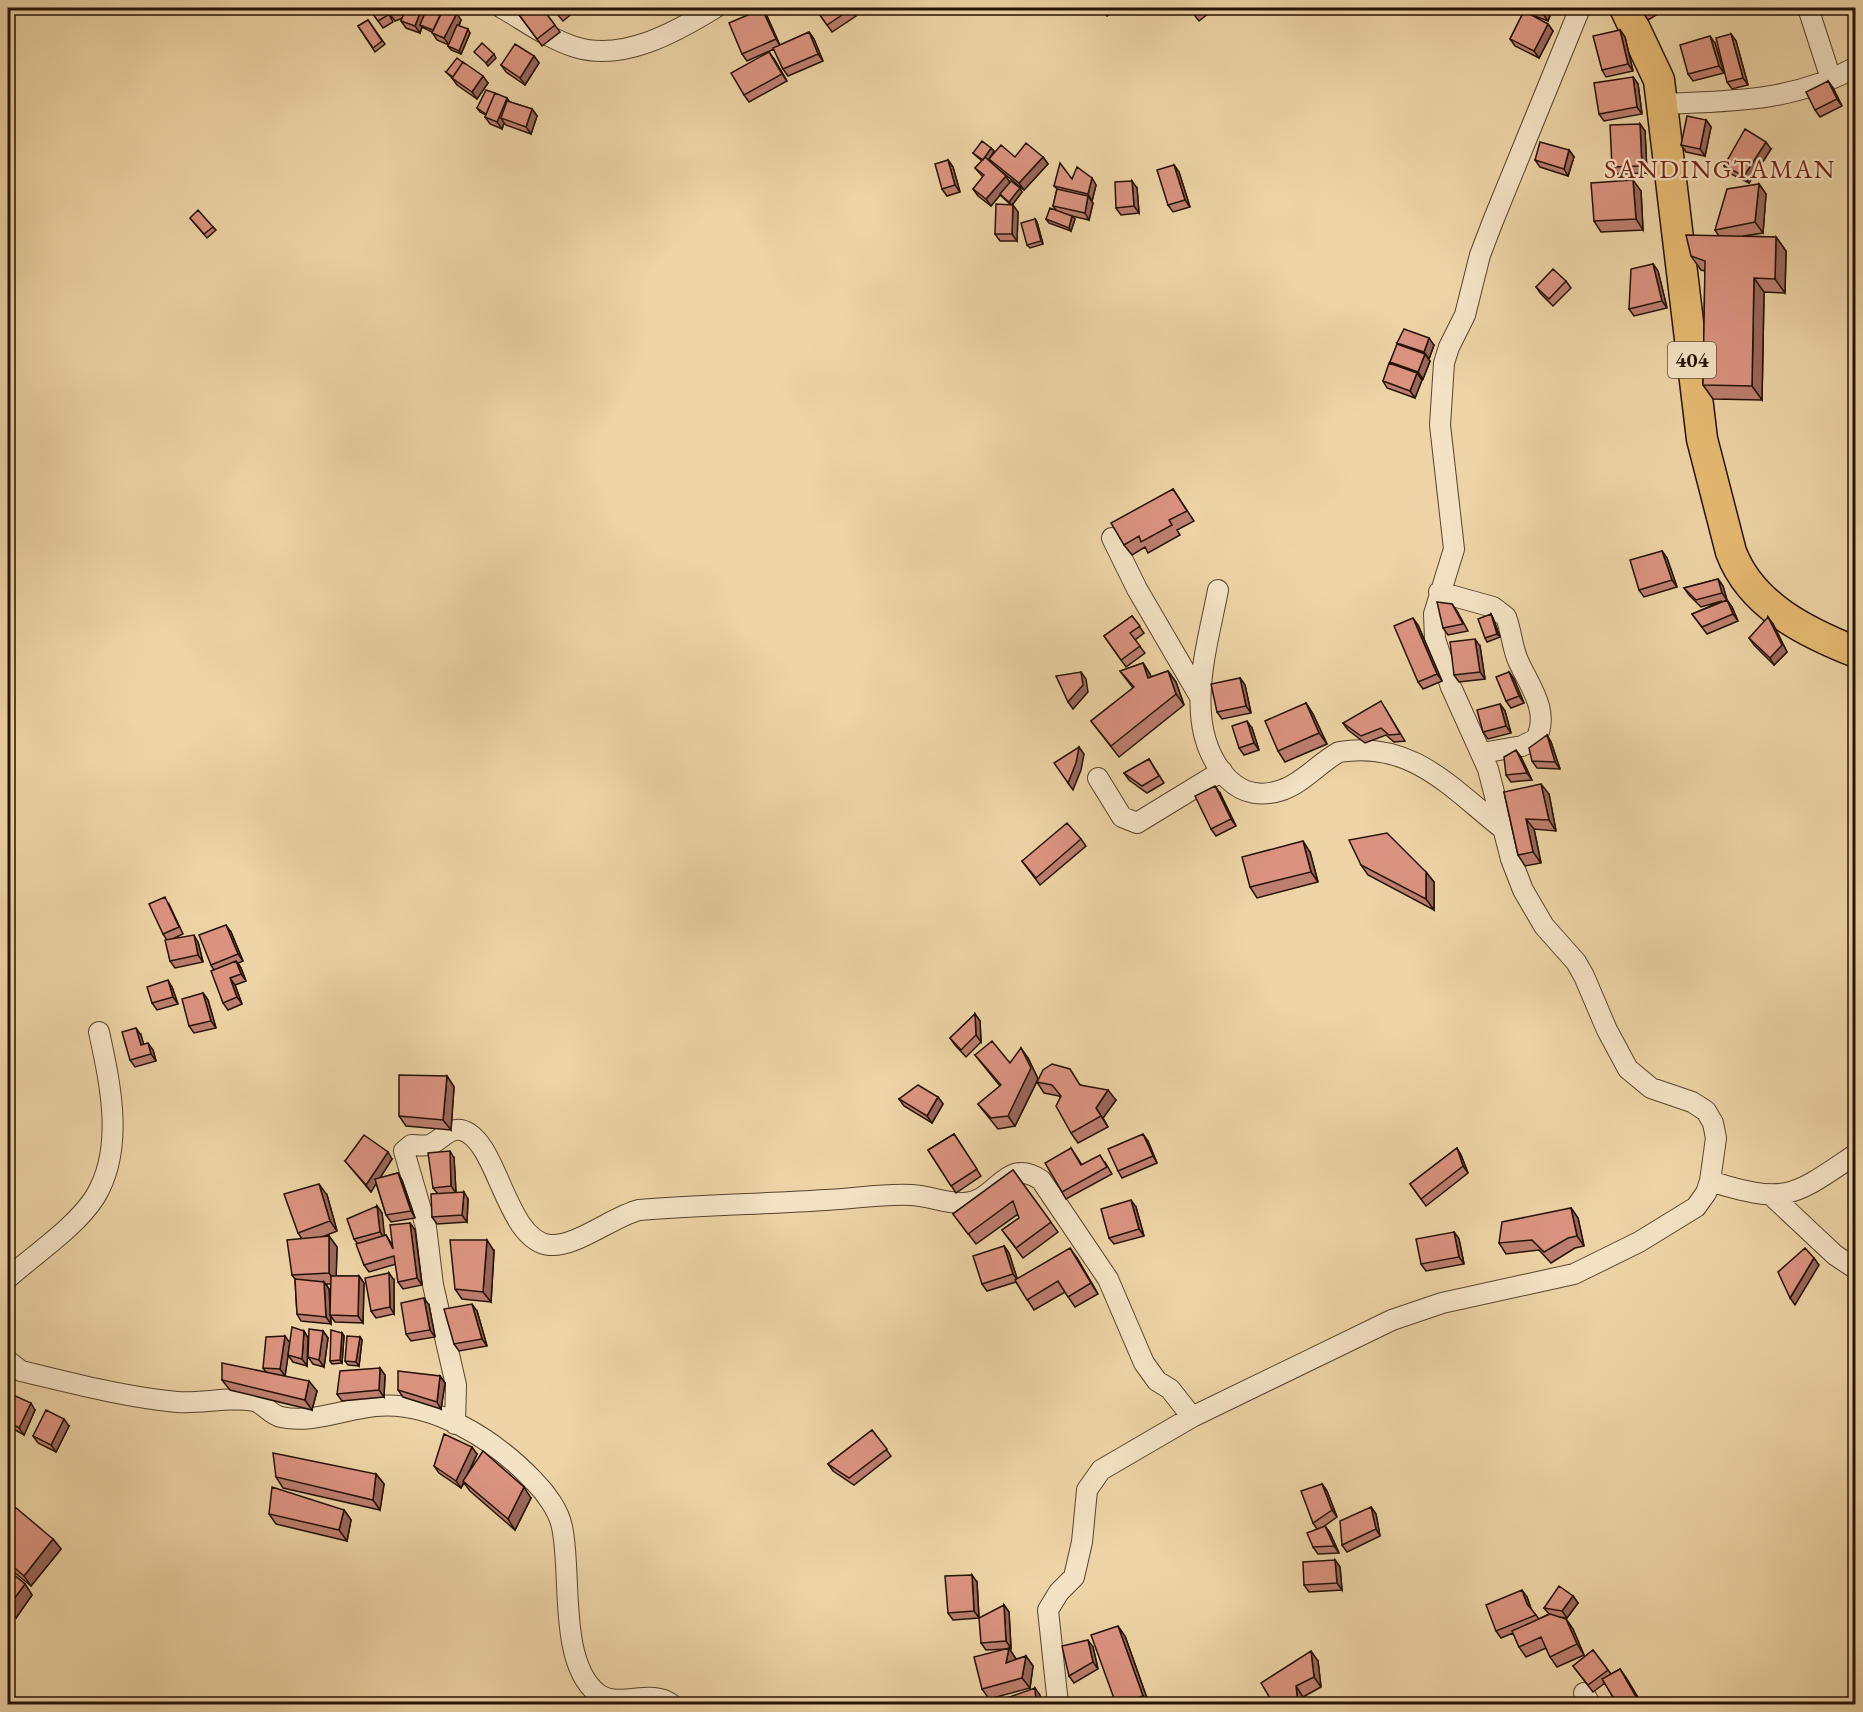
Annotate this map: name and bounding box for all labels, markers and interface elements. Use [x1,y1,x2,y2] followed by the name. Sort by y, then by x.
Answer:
[1604,152,1836,186] district label: SANDINGTAMAN
[1668,342,1716,378] road number: 404

